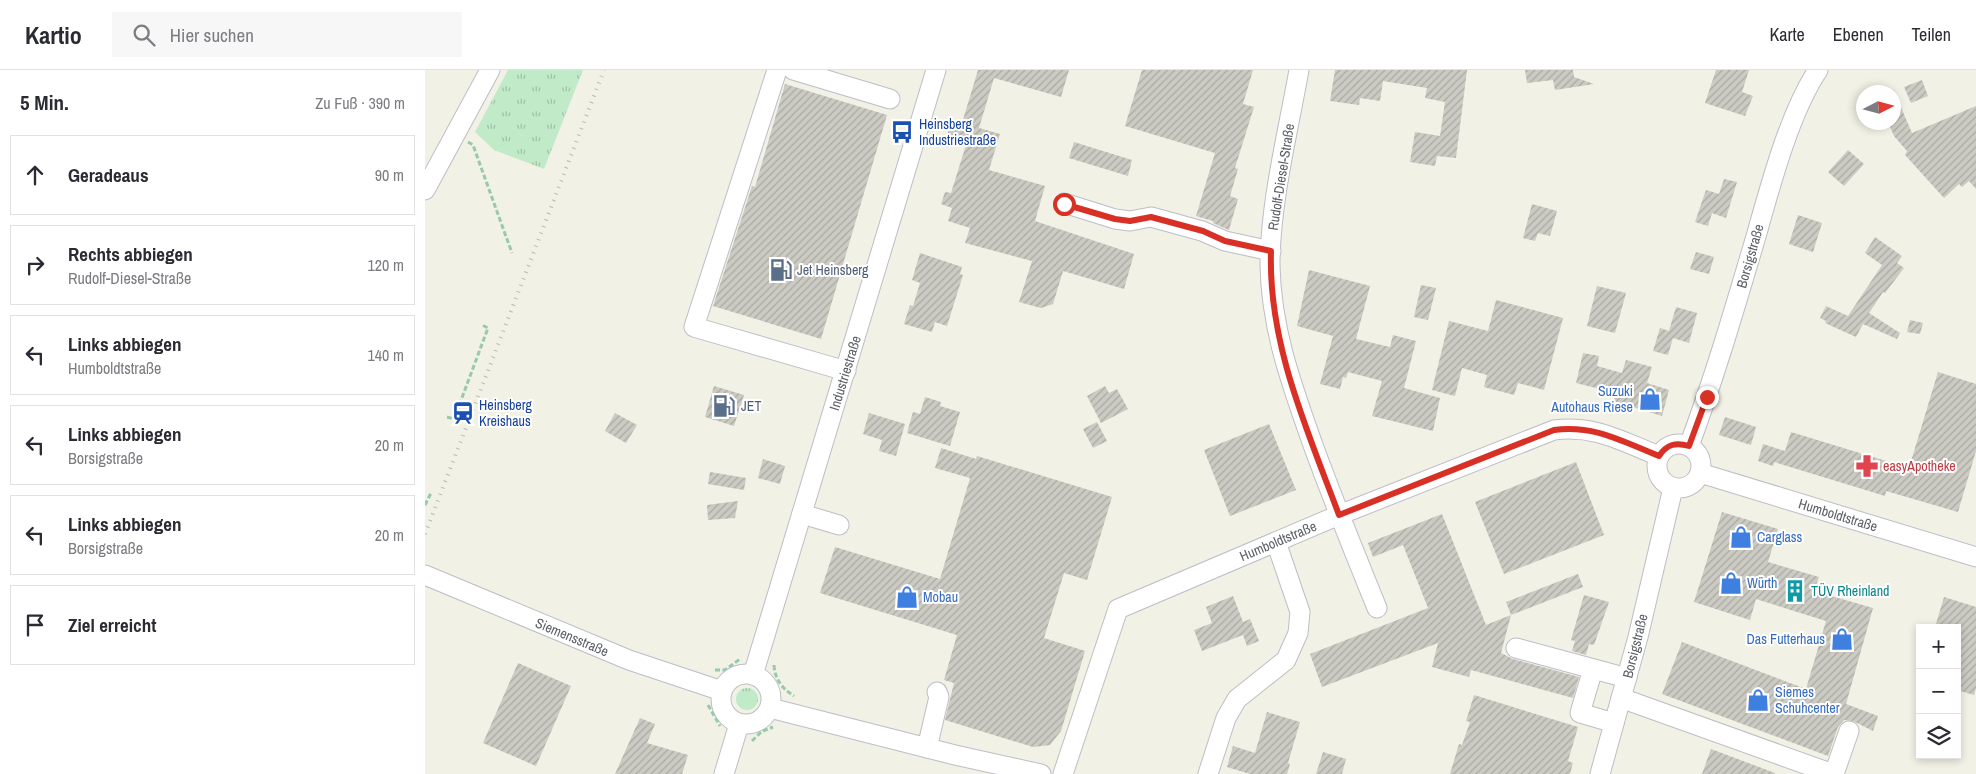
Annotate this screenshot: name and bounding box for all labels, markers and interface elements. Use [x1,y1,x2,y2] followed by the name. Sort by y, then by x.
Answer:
[112,12,462,57] search box
[25,19,82,51] text: Kartio
[130,21,158,49] icon: search
[170,22,254,48] text: Hier suchen
[1769,22,1805,47] text: Karte
[1833,22,1884,47] text: Ebenen
[1912,22,1951,47] text: Teilen
[1856,85,1901,130] north arrow
[20,88,69,117] text: 5 Min.
[315,92,405,114] text: Zu Fuß · 390 m
[919,115,996,149] place label: Heinsberg Industriestraße
[889,119,915,145] bus stop icon: Heinsberg Industriestraße
[1264,122,1298,232] street label: Rudolf-Diesel-Straße
[21,161,49,189] icon: ahead
[68,162,149,188] text: Geradeaus
[375,164,404,186] text: 90 m
[1053,193,1076,216] route start
[1732,222,1768,290] street label: Borsigstraße
[68,241,193,267] text: Rechts abbiegen
[21,251,49,279] icon: right
[368,254,404,276] text: 120 m
[768,257,794,283] fuel station icon: Jet Heinsberg
[797,261,869,279] place label: Jet Heinsberg
[68,267,191,289] text: Rudolf-Diesel-Straße
[68,331,181,357] text: Links abbiegen
[825,333,865,413] street label: Industriestraße
[21,341,49,369] icon: left
[368,344,404,366] text: 140 m
[68,357,161,379] text: Humboldtstraße
[1550,382,1633,416] place label: Suzuki Autohaus Riese
[1637,386,1663,412] shop icon: Suzuki Autohaus Riese
[1696,386,1719,409] route end
[711,393,737,419] fuel station icon: JET
[479,396,533,430] place label: Heinsberg Kreishaus
[741,397,761,415] place label: JET
[450,400,476,426] station icon: Heinsberg Kreishaus
[68,421,181,447] text: Links abbiegen
[21,431,49,459] icon: left
[375,434,404,456] text: 20 m
[68,447,143,469] text: Borsigstraße
[1854,453,1880,479] pharmacy icon: easyApotheke
[1883,457,1956,475] place label: easyApotheke
[1796,494,1880,536] street label: Humboldtstraße
[68,511,181,537] text: Links abbiegen
[1237,517,1319,565] street label: Humboldtstraße
[21,521,49,549] icon: left
[375,524,404,546] text: 20 m
[1728,524,1754,550] shop icon: Carglass
[1757,528,1803,546] place label: Carglass
[68,537,143,559] text: Borsigstraße
[1718,570,1744,596] shop icon: Würth
[1747,574,1777,592] place label: Würth
[1782,578,1808,604] building icon: TÜV Rheinland
[1811,582,1889,600] place label: TÜV Rheinland
[894,584,920,610] shop icon: Mobau
[923,588,958,606] place label: Mobau
[21,611,49,639] icon: arrive
[68,612,156,638] text: Ziel erreicht
[1618,612,1652,680] street label: Borsigstraße
[533,614,611,660] street label: Siemensstraße
[1916,624,1961,759] map controls
[1916,624,1961,669] button: +
[1829,626,1855,652] shop icon: Das Futterhaus
[1747,630,1825,648] place label: Das Futterhaus
[1916,669,1961,714] button: −
[1775,683,1840,717] place label: Siemes Schuhcenter
[1745,687,1771,713] shop icon: Siemes Schuhcenter
[1916,714,1961,759] button: layers

